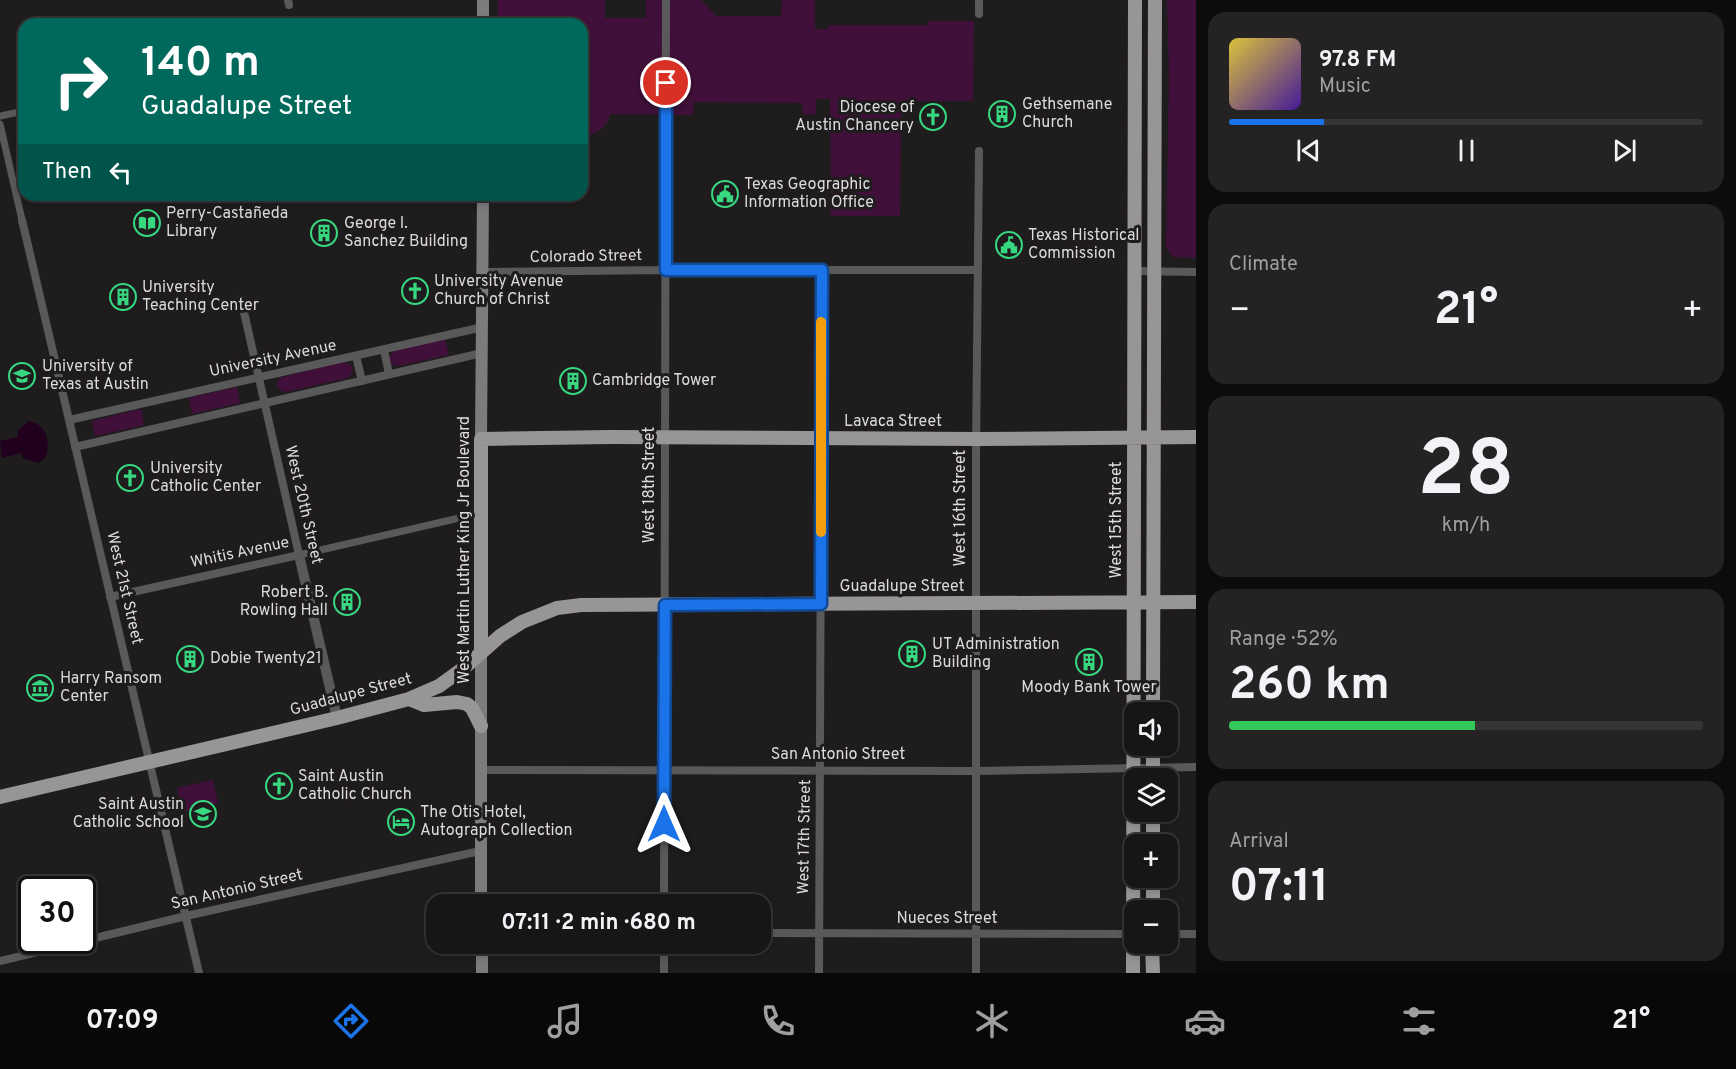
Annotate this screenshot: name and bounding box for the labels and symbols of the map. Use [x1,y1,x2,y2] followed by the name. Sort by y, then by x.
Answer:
[640,57,691,108] pin
[1022,95,1112,133] place label: Gethsemane Church
[795,98,915,136] place label: Diocese of Austin Chancery
[987,99,1017,129] building icon: Gethsemane Church
[918,102,948,132] church icon: Diocese of Austin Chancery
[744,175,874,213] place label: Texas Geographic Information Office
[710,179,740,209] public building icon: Texas Geographic Information Office
[166,204,288,242] place label: Perry-Castañeda Library
[132,208,162,238] library icon: Perry-Castañeda Library
[344,214,468,252] place label: George I. Sanchez Building
[309,218,339,248] building icon: George I. Sanchez Building
[1028,226,1140,264] place label: Texas Historical Commission
[994,230,1024,260] public building icon: Texas Historical Commission
[529,246,643,268] street label: Colorado Street
[434,272,563,310] place label: University Avenue Church of Christ
[400,276,430,306] church icon: University Avenue Church of Christ
[142,278,259,316] place label: University Teaching Center
[108,282,138,312] building icon: University Teaching Center
[208,336,338,382] street label: University Avenue
[42,357,149,395] place label: University of Texas at Austin
[7,361,37,391] school or university icon: University of Texas at Austin
[558,366,588,396] building icon: Cambridge Tower
[592,371,716,391] place label: Cambridge Tower
[844,412,942,432] street label: Lavaca Street
[455,416,475,684] street label: West Martin Luther King Jr Boulevard
[640,427,660,543] street label: West 18th Street
[280,444,326,566] street label: West 20th Street
[951,450,971,566] street label: West 16th Street
[150,459,261,497] place label: University Catholic Center
[1107,461,1127,579] street label: West 15th Street
[115,463,145,493] church icon: University Catholic Center
[101,530,147,646] street label: West 21st Street
[189,533,291,573] street label: Whitis Avenue
[839,577,965,597] street label: Guadalupe Street
[240,583,328,621] place label: Robert B. Rowling Hall
[332,587,362,617] building icon: Robert B. Rowling Hall
[932,635,1060,673] place label: UT Administration Building
[897,639,927,669] building icon: UT Administration Building
[175,644,205,674] building icon: Dobie Twenty21
[1074,647,1104,677] building icon: Moody Bank Tower
[210,649,322,669] place label: Dobie Twenty21
[60,669,162,707] place label: Harry Ransom Center
[288,669,414,721] street label: Guadalupe Street
[25,673,55,703] museum icon: Harry Ransom Center
[1021,678,1157,698] place label: Moody Bank Tower
[771,745,905,765] street label: San Antonio Street
[298,767,412,805] place label: Saint Austin Catholic Church
[264,771,294,801] church icon: Saint Austin Catholic Church
[794,779,816,895] street label: West 17th Street
[632,792,696,856] position arrow
[73,795,184,833] place label: Saint Austin Catholic School
[188,799,218,829] school or university icon: Saint Austin Catholic School
[420,803,572,841] place label: The Otis Hotel, Autograph Collection
[386,807,416,837] hotel icon: The Otis Hotel, Autograph Collection
[169,865,305,915] street label: San Antonio Street
[18,876,96,954] speed limit sign: 30
[896,909,998,929] street label: Nueces Street

